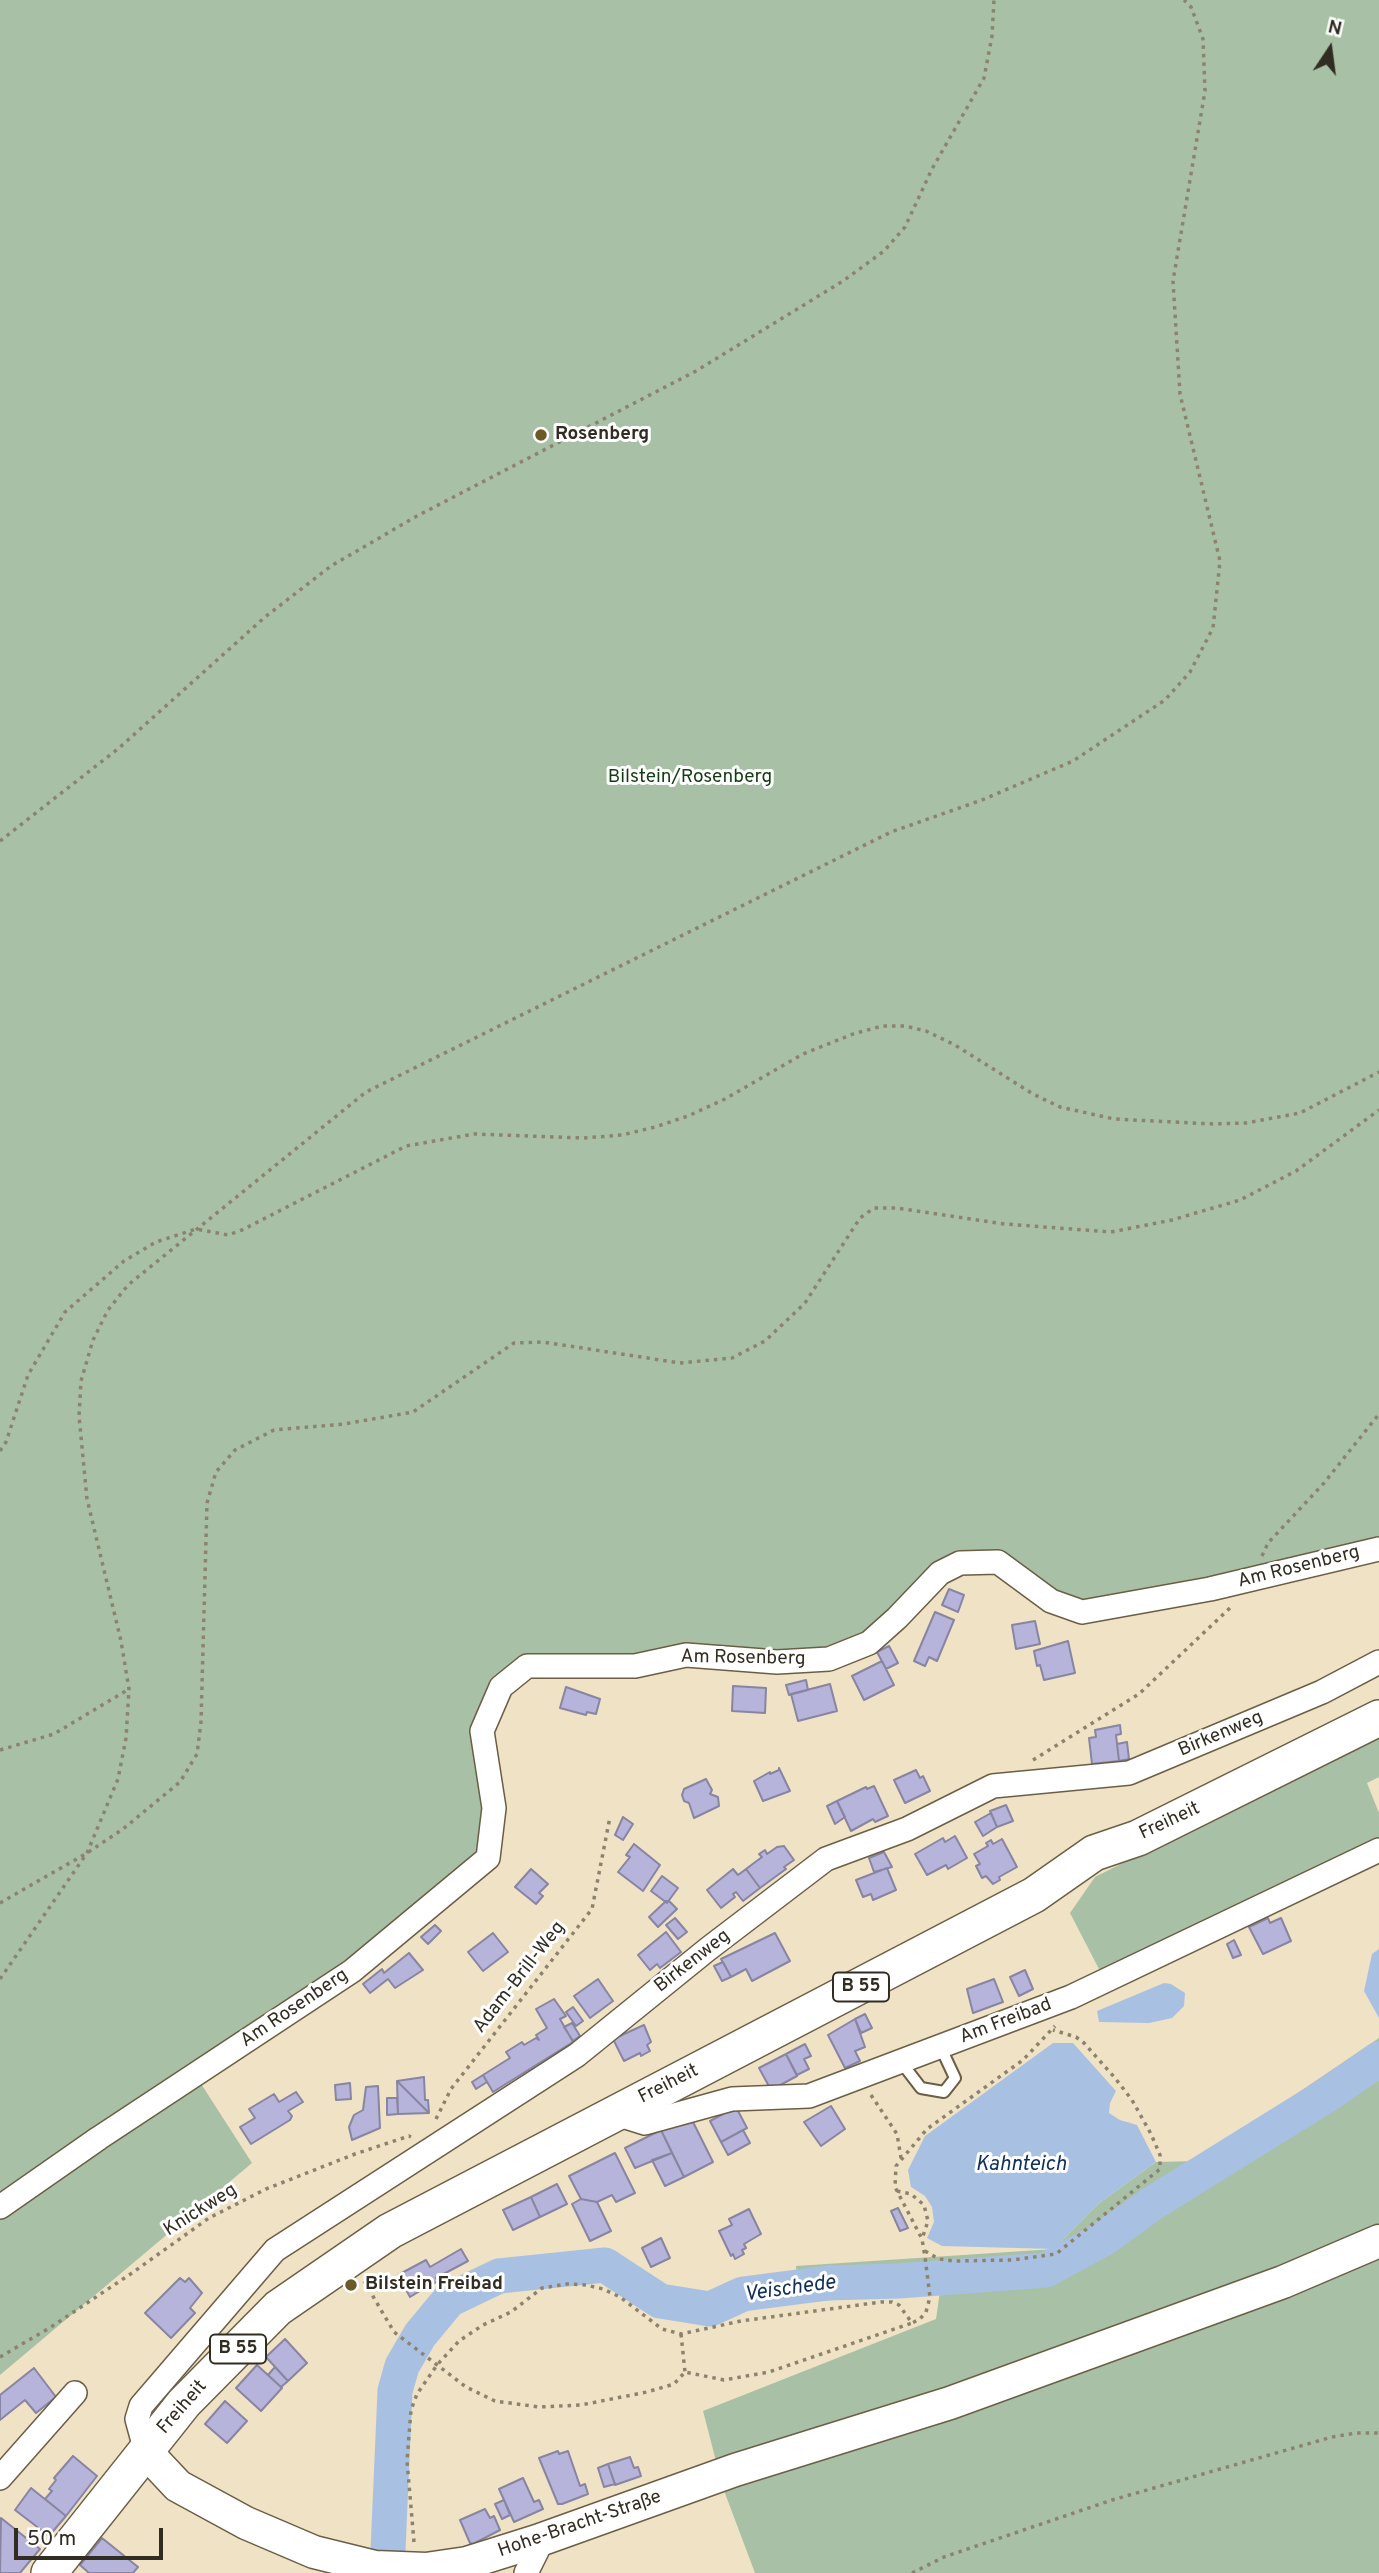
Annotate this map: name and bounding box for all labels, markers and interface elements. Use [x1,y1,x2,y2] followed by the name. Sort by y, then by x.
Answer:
[1295,14,1365,84] north arrow
[1325,15,1344,42] text: N
[555,424,649,446] place label: Rosenberg
[533,427,549,443] marker: Rosenberg
[608,767,772,789] park label: Bilstein/Rosenberg
[1236,1542,1362,1594] street label: Am Rosenberg
[680,1647,806,1671] street label: Am Rosenberg
[1175,1707,1267,1763] street label: Birkenweg
[1136,1798,1204,1846] street label: Freiheit
[469,1917,571,2039] street label: Adam-Brill-Weg
[651,1925,735,1999] street label: Birkenweg
[237,1965,353,2053] street label: Am Rosenberg
[833,1972,889,2001] road number: B 55
[957,1994,1055,2050] street label: Am Freibad
[635,2060,703,2110] street label: Freiheit
[976,2153,1066,2179] water label: Kahnteich
[160,2180,242,2242] street label: Knickweg
[743,2271,837,2309] water label: Veischede
[365,2274,503,2296] place label: Bilstein Freibad
[343,2277,359,2293] marker: Bilstein Freibad
[210,2334,266,2364] road number: B 55
[153,2376,213,2440] street label: Freiheit
[495,2486,665,2564] street label: Hohe-Bracht-Straße
[18,2514,166,2558] scale bar
[27,2526,76,2553] text: 50 m

